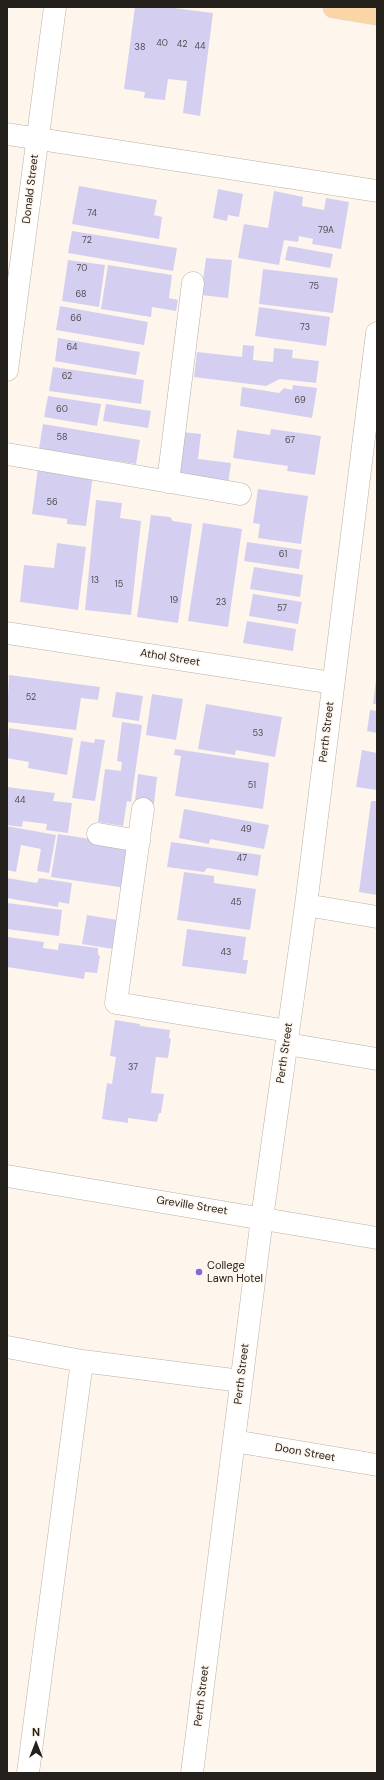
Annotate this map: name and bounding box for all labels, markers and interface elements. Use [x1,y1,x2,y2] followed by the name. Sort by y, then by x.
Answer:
[156,39,168,49] house number: 40
[177,40,187,50] house number: 42
[195,42,205,52] house number: 44
[135,43,145,53] house number: 38
[20,154,42,224] street label: Donald Street
[87,209,97,219] house number: 74
[318,226,334,236] house number: 79A
[82,236,92,246] house number: 72
[77,264,87,274] house number: 70
[309,282,319,292] house number: 75
[75,290,87,300] house number: 68
[70,314,82,324] house number: 66
[300,323,310,333] house number: 73
[66,343,78,353] house number: 64
[62,372,72,382] house number: 62
[294,396,306,406] house number: 69
[56,405,68,415] house number: 60
[57,433,67,443] house number: 58
[285,436,295,446] house number: 67
[46,498,58,508] house number: 56
[279,550,287,560] house number: 61
[91,576,99,586] house number: 13
[115,580,123,590] house number: 15
[170,596,178,606] house number: 19
[216,598,226,608] house number: 23
[277,604,287,614] house number: 57
[139,647,201,669] street label: Athol Street
[26,693,36,703] house number: 52
[317,701,337,763] street label: Perth Street
[253,729,263,739] house number: 53
[248,781,256,791] house number: 51
[15,796,25,806] house number: 44
[240,825,252,835] house number: 49
[237,854,247,864] house number: 47
[231,898,241,908] house number: 45
[221,948,231,958] house number: 43
[274,1022,296,1084] street label: Perth Street
[128,1063,138,1073] house number: 37
[155,1194,229,1218] street label: Greville Street
[207,1259,263,1285] place label: College Lawn Hotel
[194,1267,204,1277] marker: College Lawn Hotel
[232,1343,252,1405] street label: Perth Street
[274,1441,336,1465] street label: Doon Street
[192,1665,212,1727] street label: Perth Street
[16,1724,56,1764] north arrow
[32,1725,40,1739] text: N

